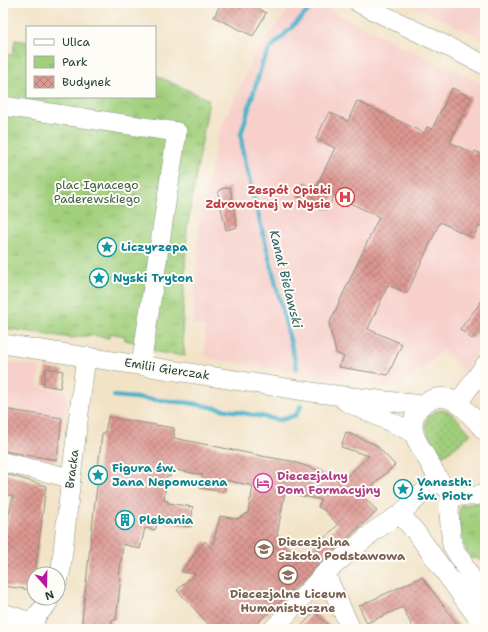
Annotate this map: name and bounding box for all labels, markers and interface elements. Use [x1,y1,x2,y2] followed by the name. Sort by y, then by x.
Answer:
[26,26,156,98] legend
[62,34,91,50] text: Ulica
[62,54,88,70] text: Park
[62,74,111,90] text: Budynek
[54,177,140,207] park label: plac Ignacego Paderewskiego
[206,182,331,212] place label: Zespół Opieki Zdrowotnej w Nysie
[334,186,356,208] hospital icon: Zespół Opieki Zdrowotnej w Nysie
[266,228,306,330] water label: Kanał Bielawski
[96,236,118,258] place icon: Liczyrzepa
[121,239,189,255] place label: Liczyrzepa
[88,267,110,289] place icon: Nyski Tryton
[113,270,193,286] place label: Nyski Tryton
[123,354,211,384] street label: Emilii Gierczak
[62,448,82,489] street label: Bracka
[112,460,228,490] place label: Figura św. Jana Nepomucena
[87,464,109,486] place icon: Figura św. Jana Nepomucena
[277,468,381,498] place label: Diecezjalny Dom Formacyjny
[252,472,274,494] hotel icon: Diecezjalny Dom Formacyjny
[417,474,473,504] place label: Vanesth: Św. Piotr
[392,478,414,500] place icon: Vanesth: Św. Piotr
[114,509,136,531] building icon: Plebania
[139,512,194,528] place label: Plebania
[278,534,406,564] place label: Diecezjalna Szkoła Podstawowa
[253,538,275,560] school or university icon: Diecezjalna Szkoła Podstawowa
[277,564,299,586] school or university icon: Diecezjalne Liceum Humanistyczne
[26,566,66,606] north arrow
[42,586,56,604] text: N
[230,586,346,616] place label: Diecezjalne Liceum Humanistyczne

